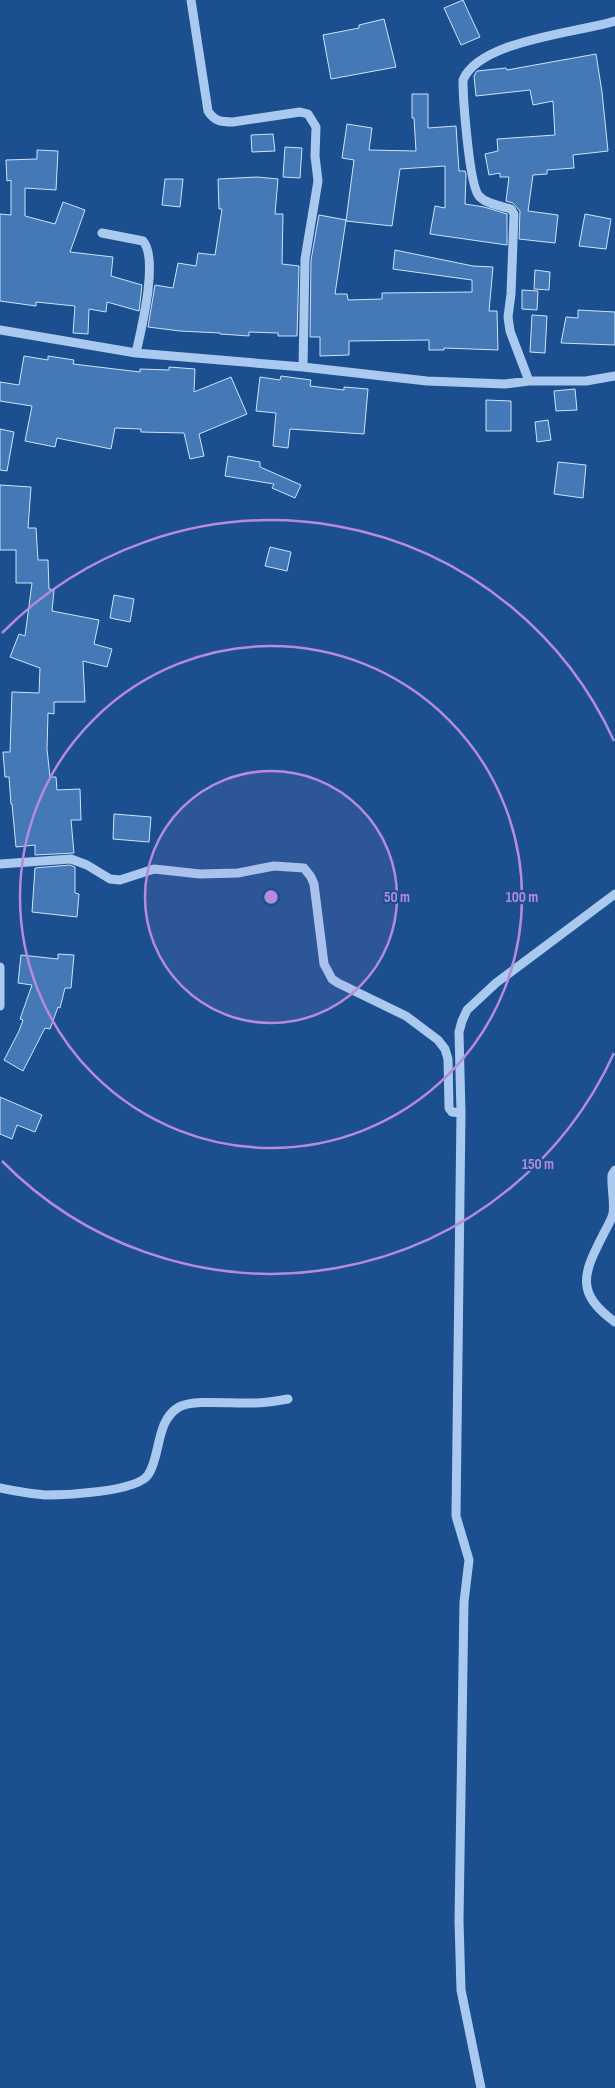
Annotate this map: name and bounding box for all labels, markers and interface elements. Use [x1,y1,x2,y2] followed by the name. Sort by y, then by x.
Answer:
[262,888,280,906] centre of rings
[384,888,410,907] text: 50 m
[506,888,538,907] text: 100 m
[522,1155,554,1174] text: 150 m

